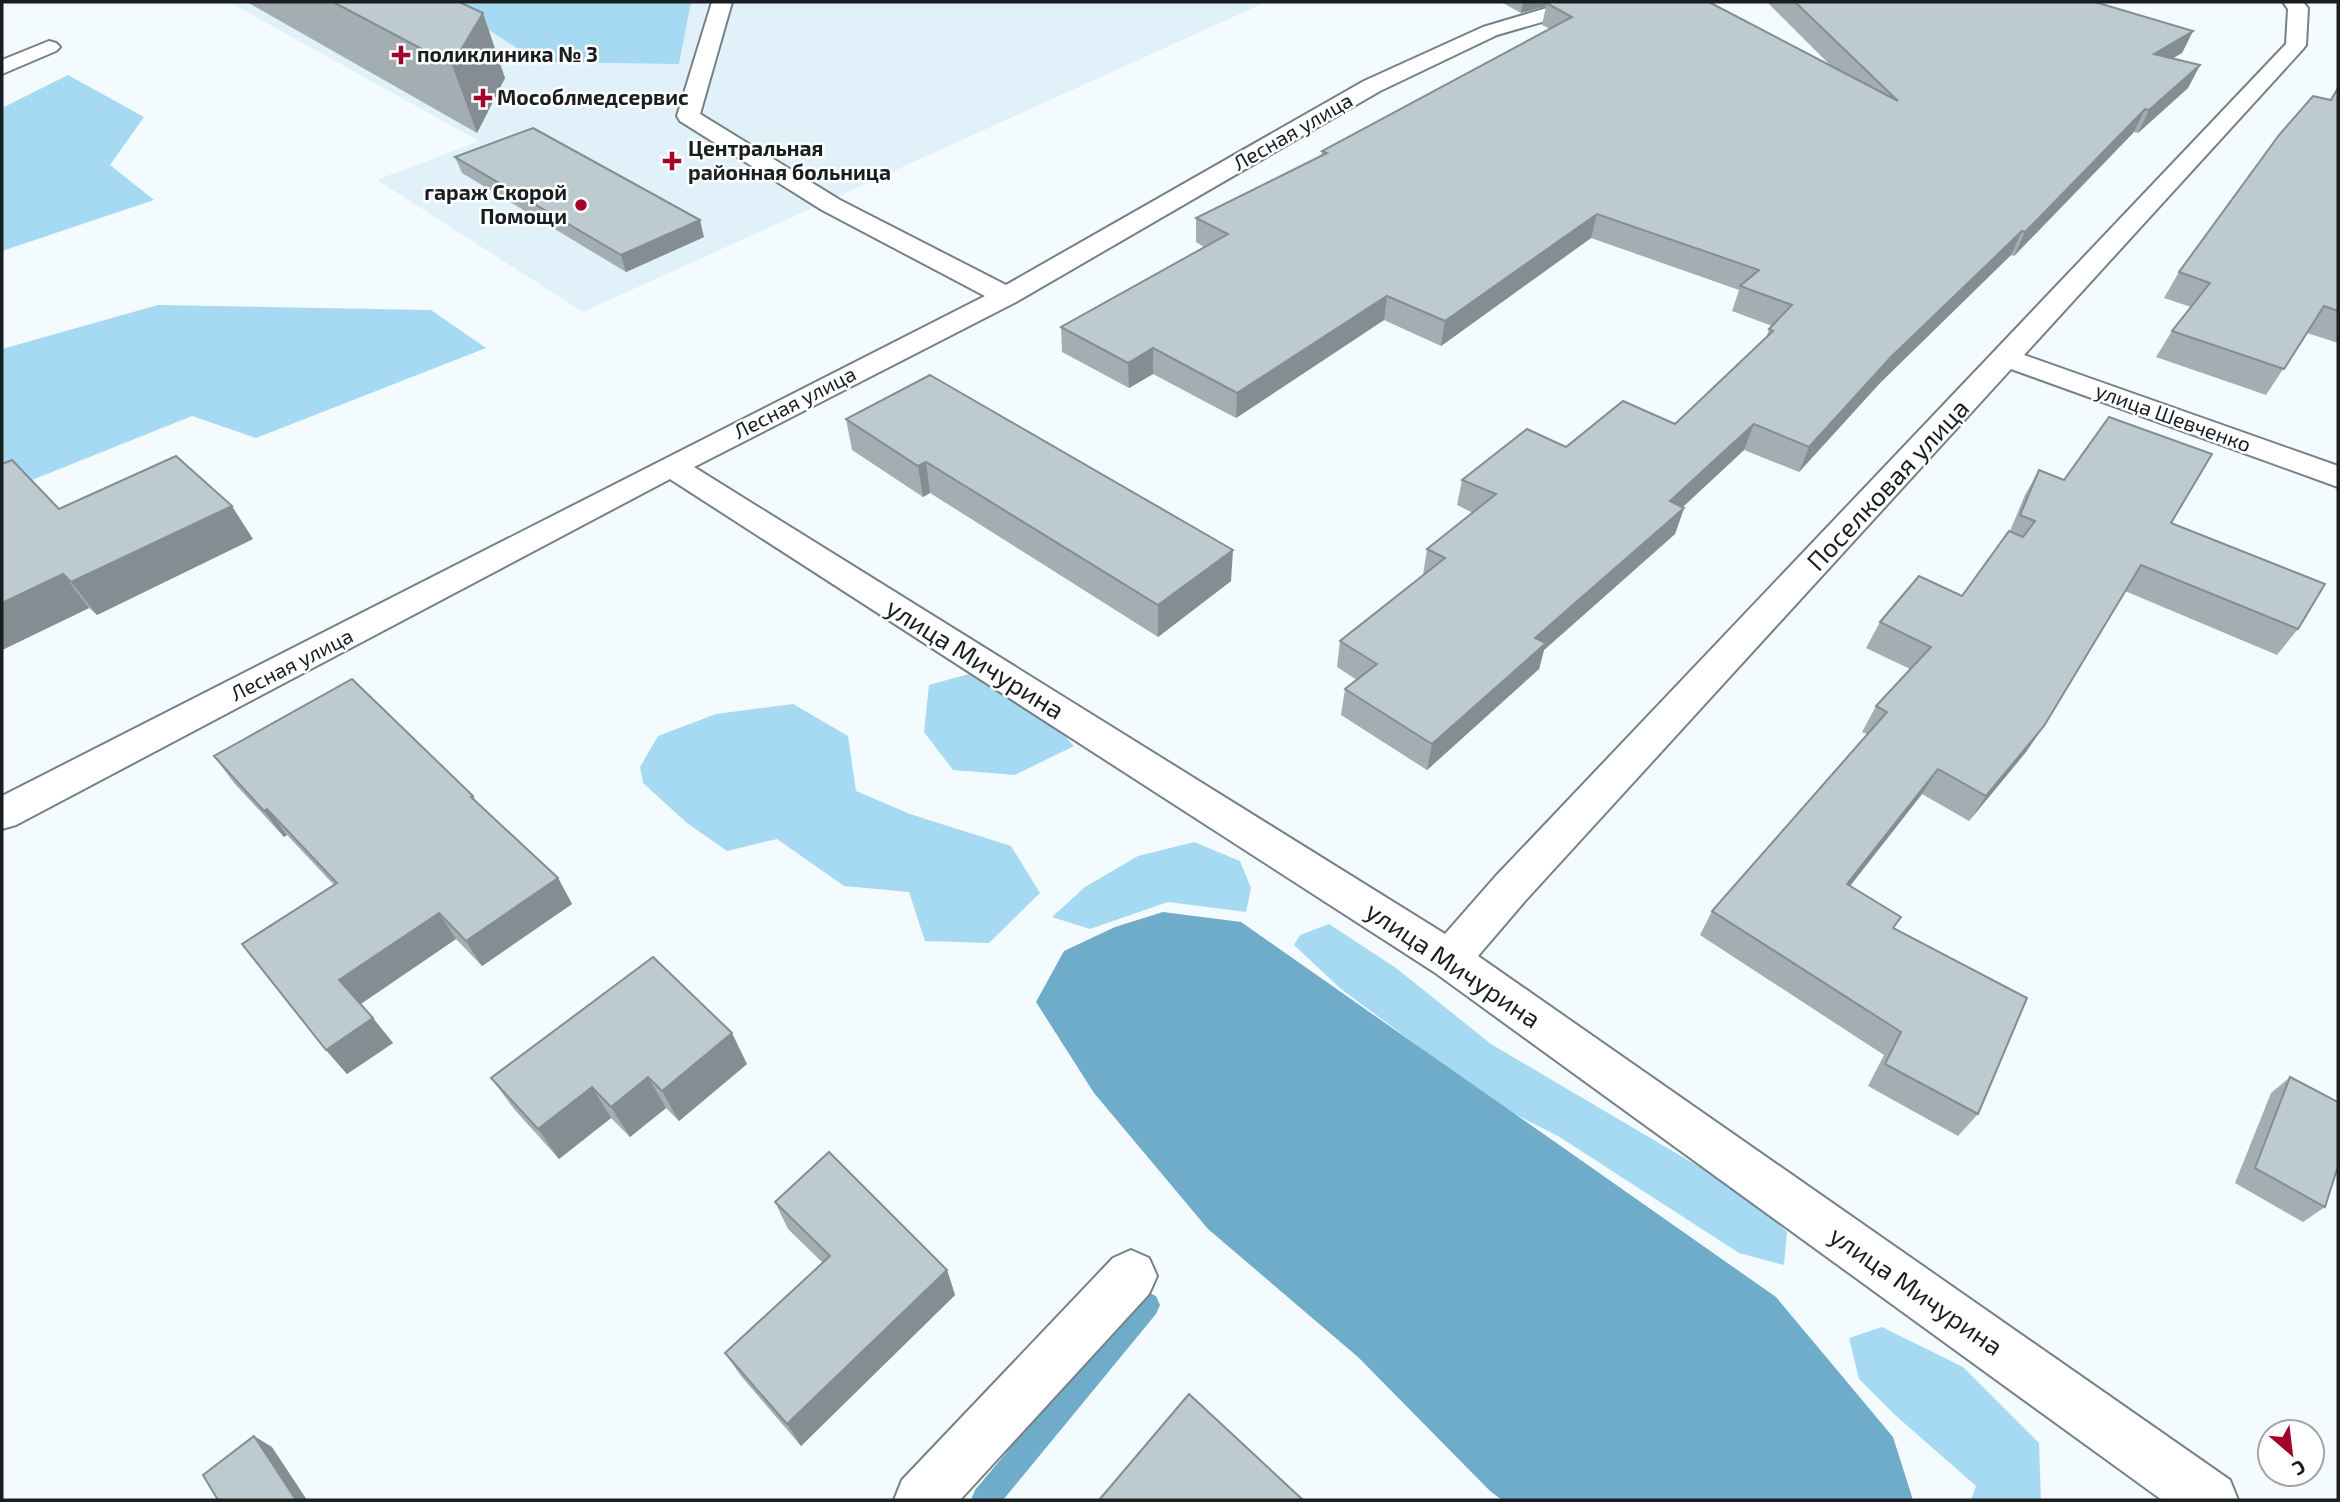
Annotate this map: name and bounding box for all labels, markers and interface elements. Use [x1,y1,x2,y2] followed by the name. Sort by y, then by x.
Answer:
[417,41,598,66] place label: поликлиника № 3
[391,45,411,65] marker: поликлиника № 3
[497,84,689,109] place label: Мособлмедсервис
[1228,86,1357,176] street label: Лесная улица
[475,90,491,106] marker: Мособлмедсервис
[688,135,891,184] place label: Центральная районная больница
[662,151,682,171] marker: Центральная районная больница
[424,179,567,228] place label: гараж Скорой Помощи
[573,197,589,213] marker: гараж Скорой Помощи
[729,360,860,444] street label: Лесная улица
[2092,377,2255,457] street label: улица Шевченко
[1799,392,1975,577] street label: Поселковая улица
[881,591,1071,726] street label: улица Мичурина
[226,622,357,706] street label: Лесная улица
[1360,894,1547,1034] street label: улица Мичурина
[1824,1219,2009,1362] street label: улица Мичурина
[2256,1418,2326,1488] north arrow
[2289,1456,2310,1481] text: С

